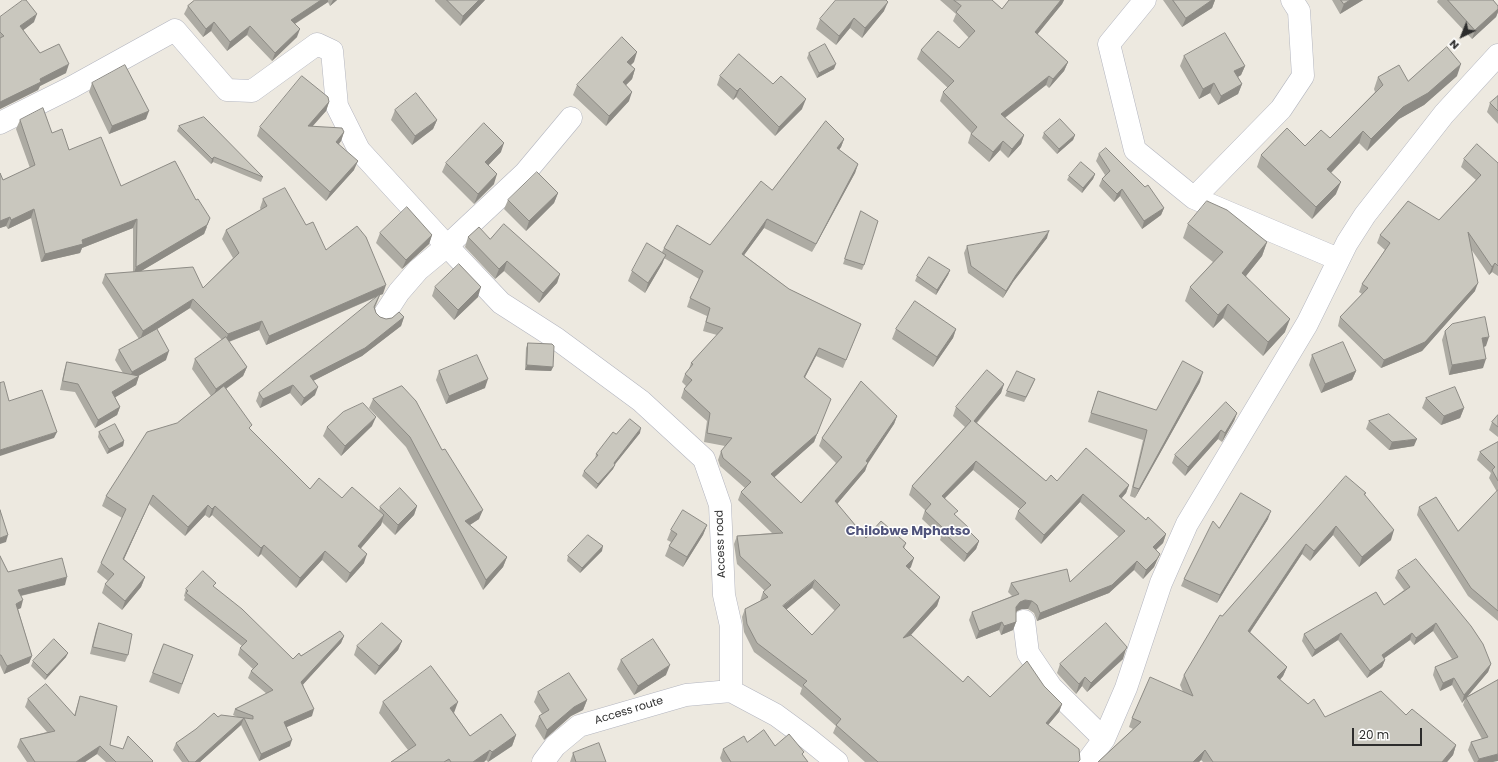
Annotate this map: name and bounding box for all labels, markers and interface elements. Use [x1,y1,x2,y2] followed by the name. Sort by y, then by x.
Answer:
[1442,16,1482,56] north arrow
[1445,36,1462,53] text: N
[713,510,729,578] street label: Access road
[846,524,970,540] district label: Chilobwe Mphatso
[593,694,665,728] street label: Access route
[1354,720,1424,746] scale bar
[1359,726,1389,743] text: 20 m

